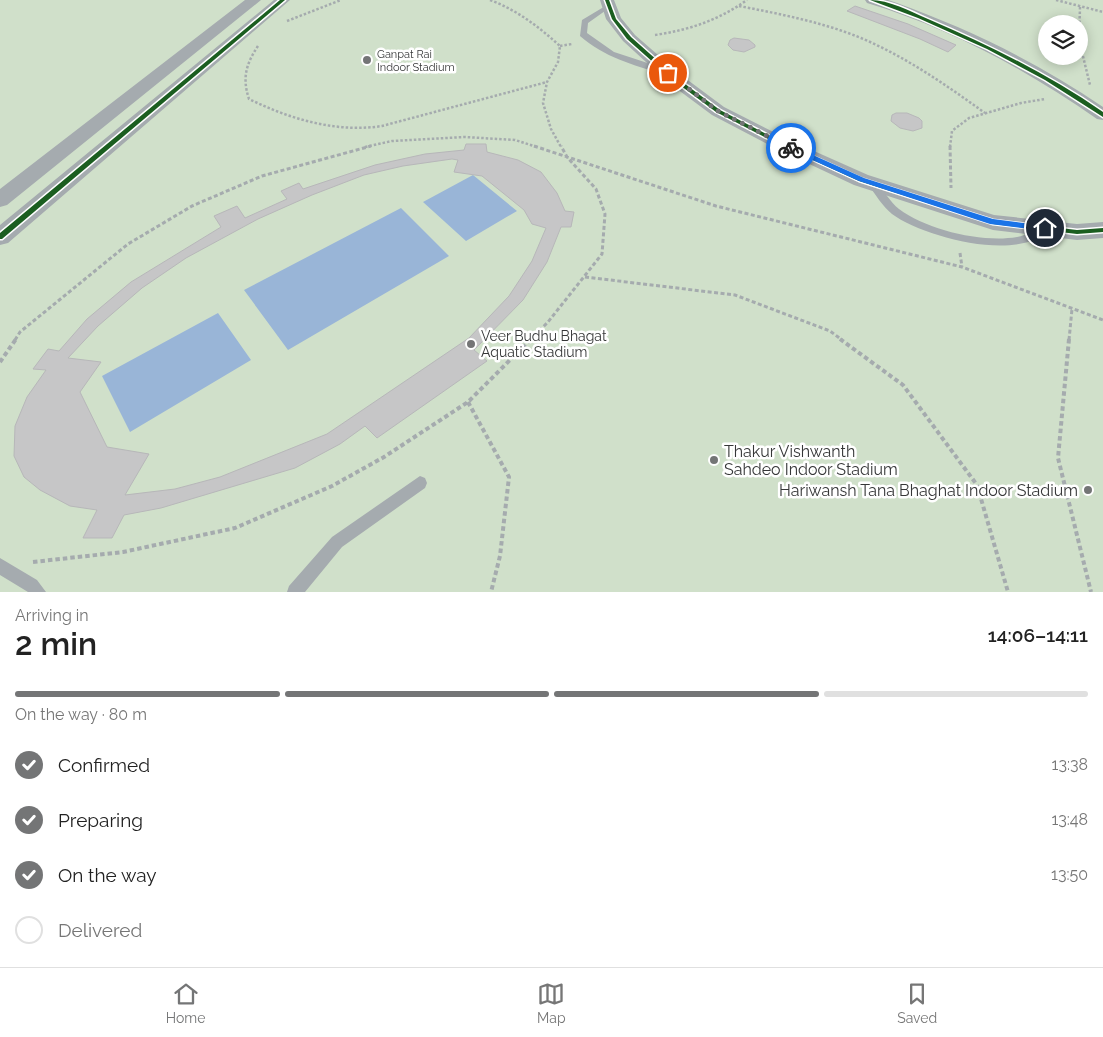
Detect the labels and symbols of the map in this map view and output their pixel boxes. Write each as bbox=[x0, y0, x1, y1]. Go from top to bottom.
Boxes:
place label: Ganpat Rai Indoor Stadium bbox=[377, 48, 455, 74]
pin bbox=[647, 52, 689, 94]
marker: Ganpat Rai Indoor Stadium bbox=[361, 54, 373, 66]
courier bbox=[766, 123, 816, 173]
pin bbox=[1024, 207, 1066, 249]
place label: Veer Budhu Bhagat Aquatic Stadium bbox=[481, 328, 607, 360]
marker: Veer Budhu Bhagat Aquatic Stadium bbox=[465, 338, 477, 350]
place label: Thakur Vishwanth Sahdeo Indoor Stadium bbox=[724, 442, 898, 479]
marker: Thakur Vishwanth Sahdeo Indoor Stadium bbox=[708, 454, 720, 466]
place label: Hariwansh Tana Bhaghat Indoor Stadium bbox=[779, 481, 1078, 500]
marker: Hariwansh Tana Bhaghat Indoor Stadium bbox=[1082, 484, 1094, 496]

